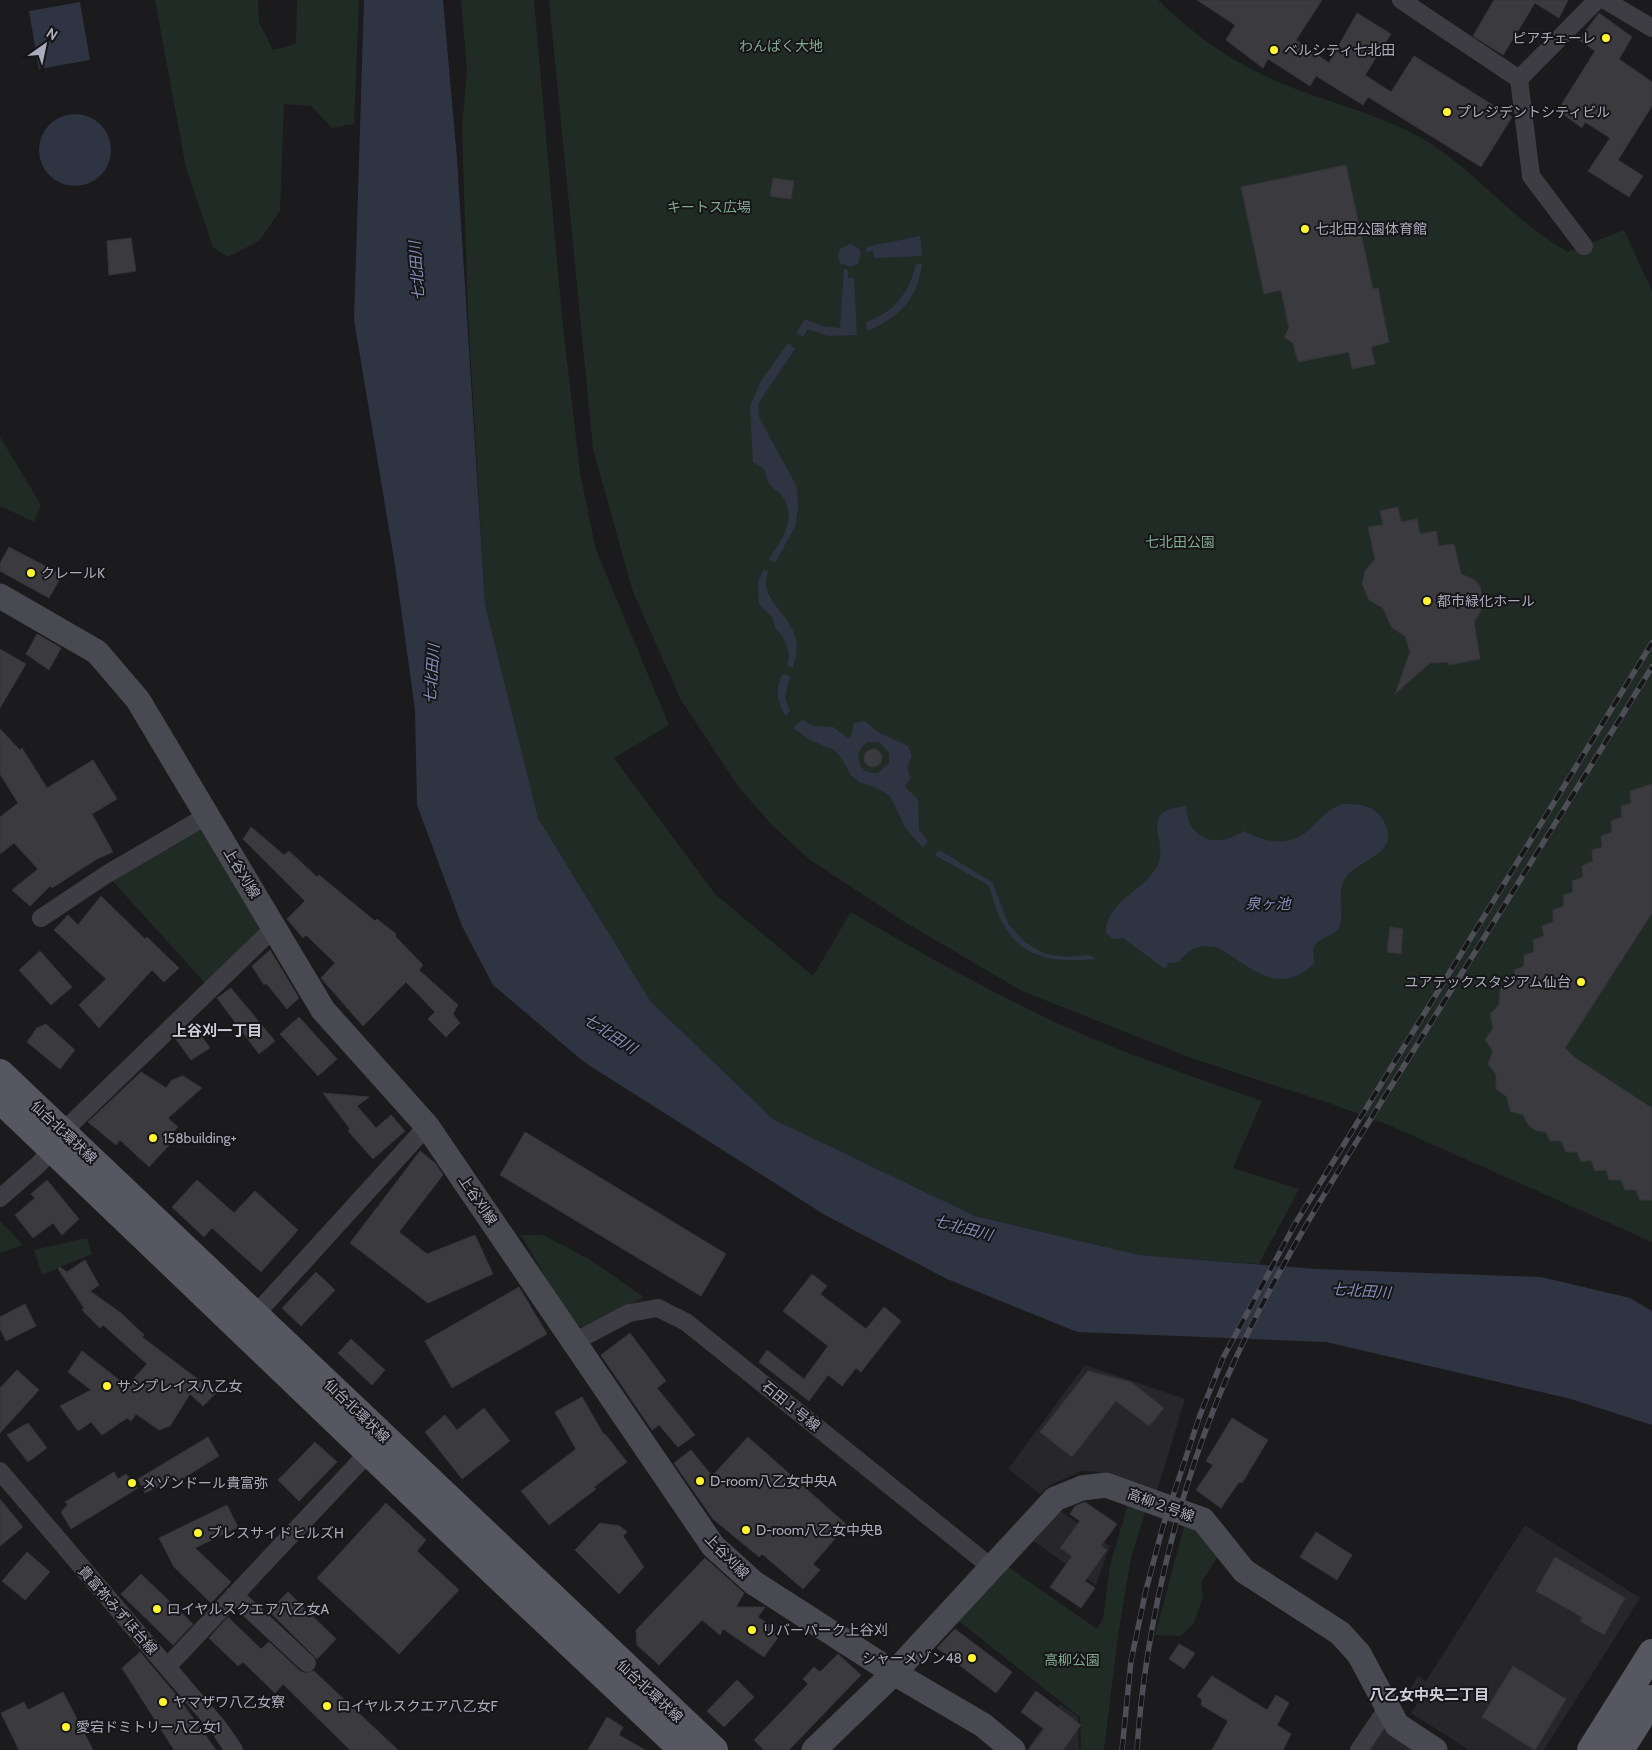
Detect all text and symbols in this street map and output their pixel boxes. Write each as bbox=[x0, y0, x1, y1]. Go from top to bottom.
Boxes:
north arrow bbox=[20, 20, 70, 70]
text: N bbox=[43, 24, 61, 44]
place label: ピアチェーレ bbox=[1512, 29, 1596, 47]
marker: ピアチェーレ bbox=[1600, 32, 1612, 44]
park label: わんぱく大地 bbox=[739, 37, 823, 55]
place label: ベルシティ七北田 bbox=[1284, 41, 1395, 59]
marker: ベルシティ七北田 bbox=[1268, 44, 1280, 56]
place label: プレジデントシティビル bbox=[1457, 103, 1610, 121]
marker: プレジデントシティビル bbox=[1441, 106, 1453, 118]
park label: キートス広場 bbox=[667, 198, 751, 216]
place label: 七北田公園体育館 bbox=[1315, 220, 1427, 238]
marker: 七北田公園体育館 bbox=[1299, 223, 1311, 235]
water label: 七北田川 bbox=[406, 238, 428, 302]
park label: 七北田公園 bbox=[1145, 533, 1215, 551]
place label: クレールK bbox=[41, 564, 105, 582]
marker: クレールK bbox=[25, 567, 37, 579]
place label: 都市緑化ホール bbox=[1437, 592, 1535, 610]
marker: 都市緑化ホール bbox=[1421, 595, 1433, 607]
water label: 七北田川 bbox=[421, 641, 443, 705]
street label: 上谷刈線 bbox=[220, 844, 264, 902]
water label: 泉ヶ池 bbox=[1245, 895, 1292, 913]
place label: ユアテックスタジアム仙台 bbox=[1404, 973, 1571, 991]
marker: ユアテックスタジアム仙台 bbox=[1575, 976, 1587, 988]
water label: 七北田川 bbox=[580, 1010, 642, 1059]
district label: 上谷刈一丁目 bbox=[172, 1022, 262, 1040]
street label: 仙台北環状線 bbox=[27, 1097, 101, 1167]
place label: 158building+ bbox=[163, 1129, 237, 1147]
marker: 158building+ bbox=[147, 1132, 159, 1144]
street label: 上谷刈線 bbox=[455, 1172, 501, 1228]
water label: 七北田川 bbox=[932, 1212, 996, 1245]
water label: 七北田川 bbox=[1330, 1280, 1394, 1302]
street label: 仙台北環状線 bbox=[321, 1375, 393, 1447]
place label: サンプレイス八乙女 bbox=[117, 1377, 242, 1395]
street label: 石田１号線 bbox=[758, 1377, 824, 1435]
marker: サンプレイス八乙女 bbox=[101, 1380, 113, 1392]
place label: D-room八乙女中央A bbox=[710, 1472, 837, 1490]
place label: メゾンドール貴富弥 bbox=[142, 1474, 268, 1492]
marker: D-room八乙女中央A bbox=[694, 1475, 706, 1487]
marker: メゾンドール貴富弥 bbox=[126, 1477, 138, 1489]
street label: 高柳２号線 bbox=[1125, 1485, 1197, 1525]
place label: D-room八乙女中央B bbox=[756, 1521, 882, 1539]
place label: ブレスサイドヒルズH bbox=[208, 1524, 344, 1542]
marker: D-room八乙女中央B bbox=[740, 1524, 752, 1536]
marker: ブレスサイドヒルズH bbox=[192, 1527, 204, 1539]
street label: 上谷刈線 bbox=[701, 1530, 753, 1582]
street label: 貴富祢みずほ台線 bbox=[74, 1562, 162, 1658]
place label: ロイヤルスクエア八乙女A bbox=[167, 1600, 330, 1618]
marker: ロイヤルスクエア八乙女A bbox=[151, 1603, 163, 1615]
place label: リバーパーク上谷刈 bbox=[762, 1621, 888, 1639]
marker: リバーパーク上谷刈 bbox=[746, 1624, 758, 1636]
place label: シャーメゾン48 bbox=[862, 1649, 962, 1667]
park label: 高柳公園 bbox=[1044, 1651, 1100, 1669]
marker: シャーメゾン48 bbox=[966, 1652, 978, 1664]
street label: 仙台北環状線 bbox=[613, 1656, 687, 1726]
district label: 八乙女中央二丁目 bbox=[1369, 1686, 1489, 1704]
place label: ヤマザワ八乙女寮 bbox=[173, 1693, 285, 1711]
marker: ヤマザワ八乙女寮 bbox=[157, 1696, 169, 1708]
place label: ロイヤルスクエア八乙女F bbox=[337, 1697, 499, 1715]
marker: ロイヤルスクエア八乙女F bbox=[321, 1700, 333, 1712]
place label: 愛宕ドミトリー八乙女1 bbox=[76, 1718, 221, 1736]
marker: 愛宕ドミトリー八乙女1 bbox=[60, 1721, 72, 1733]

